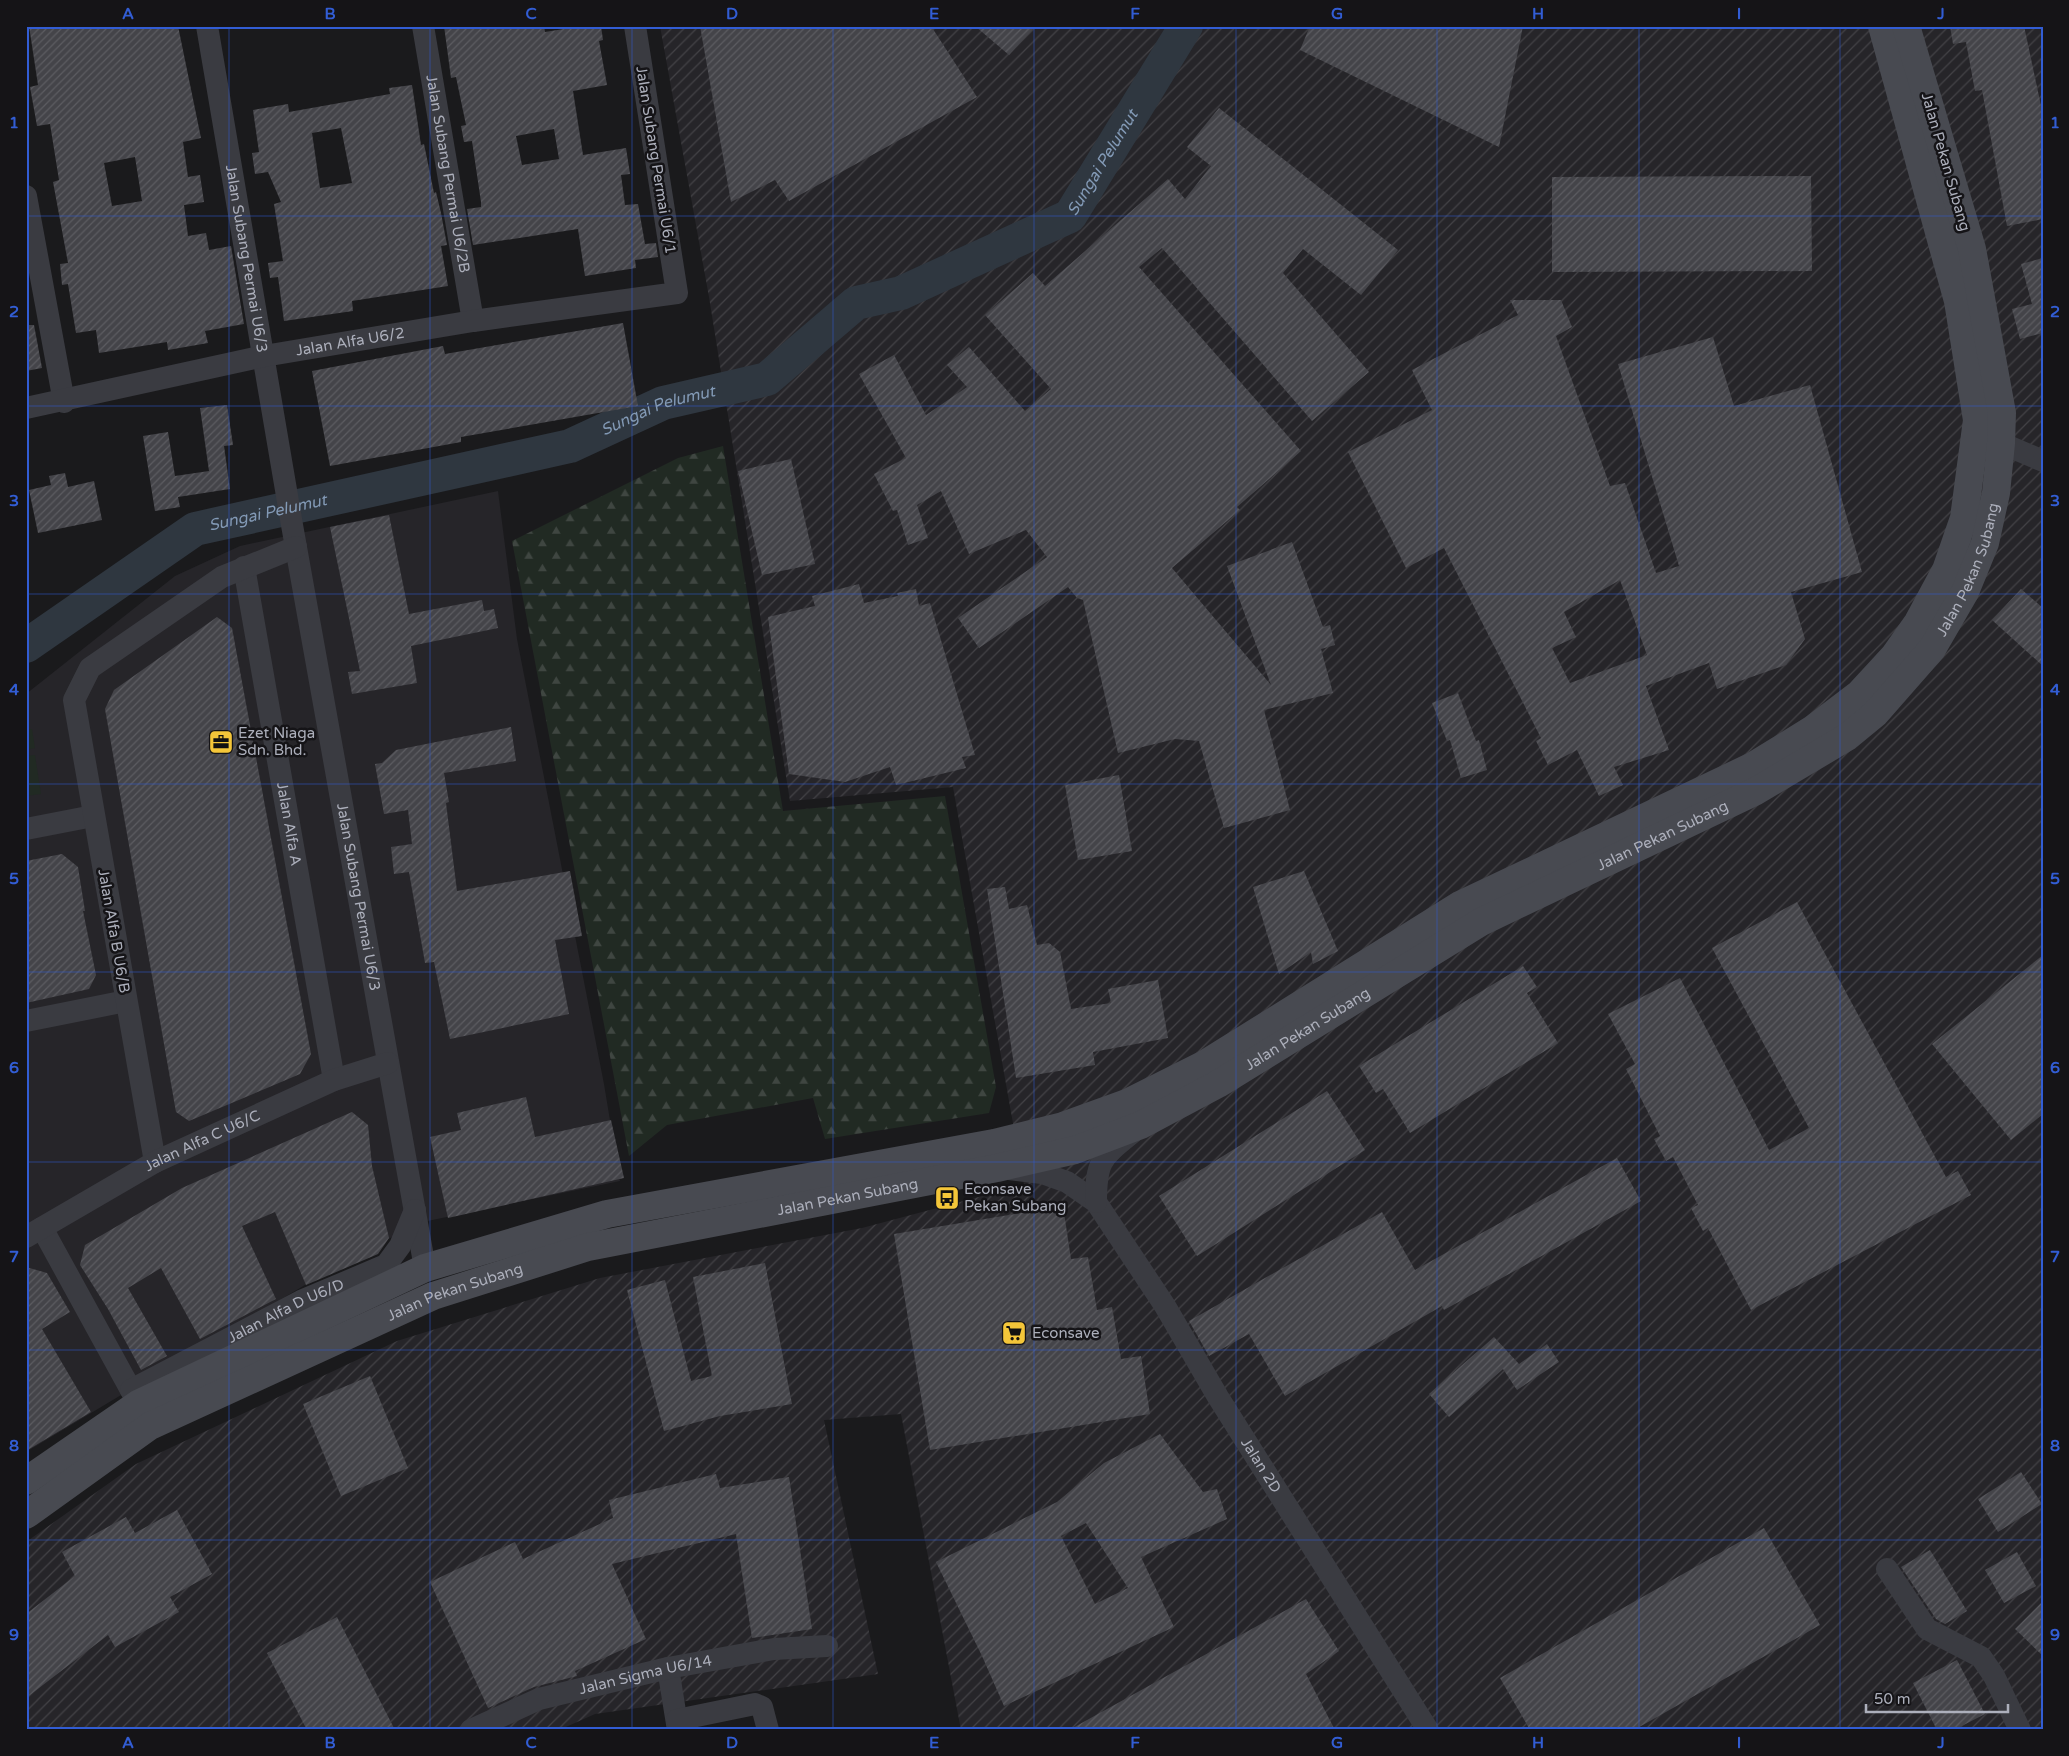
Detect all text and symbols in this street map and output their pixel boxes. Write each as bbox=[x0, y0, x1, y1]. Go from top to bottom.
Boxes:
text: A bbox=[122, 4, 134, 24]
text: B bbox=[324, 4, 336, 24]
text: C bbox=[525, 4, 537, 24]
text: D bbox=[726, 4, 738, 24]
text: E bbox=[929, 4, 939, 24]
text: F bbox=[1130, 4, 1140, 24]
text: G bbox=[1331, 4, 1343, 24]
text: H bbox=[1532, 4, 1544, 24]
text: I bbox=[1737, 4, 1741, 24]
text: J bbox=[1936, 4, 1945, 24]
street label: Jalan Subang Permai U6/1 bbox=[632, 65, 680, 255]
street label: Jalan Subang Permai U6/2B bbox=[422, 73, 474, 274]
street label: Jalan Pekan Subang bbox=[1918, 91, 1974, 233]
water label: Sungai Pelumut bbox=[1063, 105, 1143, 219]
text: 1 bbox=[9, 113, 19, 133]
text: 1 bbox=[2050, 113, 2060, 133]
street label: Jalan Subang Permai U6/3 bbox=[222, 163, 271, 354]
text: 2 bbox=[9, 302, 19, 322]
text: 2 bbox=[2050, 302, 2060, 322]
street label: Jalan Alfa U6/2 bbox=[294, 324, 406, 360]
water label: Sungai Pelumut bbox=[598, 381, 719, 440]
water label: Sungai Pelumut bbox=[207, 490, 330, 536]
text: 3 bbox=[9, 491, 19, 511]
text: 3 bbox=[2050, 491, 2060, 511]
street label: Jalan Pekan Subang bbox=[1932, 501, 2003, 639]
text: 4 bbox=[9, 680, 19, 700]
text: 4 bbox=[2050, 680, 2060, 700]
place label: Ezet Niaga Sdn. Bhd. bbox=[238, 724, 315, 759]
office icon: Ezet Niaga Sdn. Bhd. bbox=[208, 729, 234, 755]
street label: Jalan Alfa A bbox=[273, 781, 305, 867]
street label: Jalan Pekan Subang bbox=[1594, 797, 1731, 874]
street label: Jalan Subang Permai U6/3 bbox=[333, 802, 384, 992]
street label: Jalan Alfa B U6/B bbox=[94, 868, 134, 994]
text: 5 bbox=[9, 869, 19, 889]
text: 5 bbox=[2050, 869, 2060, 889]
street label: Jalan Pekan Subang bbox=[1242, 984, 1373, 1074]
text: 6 bbox=[9, 1058, 19, 1078]
text: 6 bbox=[2050, 1058, 2060, 1078]
street label: Jalan Alfa C U6/C bbox=[141, 1106, 263, 1175]
street label: Jalan Pekan Subang bbox=[776, 1174, 920, 1219]
place label: Econsave Pekan Subang bbox=[964, 1180, 1067, 1215]
bus stop icon: Econsave Pekan Subang bbox=[934, 1185, 960, 1211]
text: 7 bbox=[9, 1247, 19, 1267]
text: 7 bbox=[2050, 1247, 2060, 1267]
street label: Jalan Pekan Subang bbox=[384, 1259, 525, 1325]
street label: Jalan Alfa D U6/D bbox=[225, 1275, 347, 1347]
supermarket icon: Econsave bbox=[1001, 1320, 1027, 1346]
place label: Econsave bbox=[1032, 1324, 1099, 1342]
street label: Jalan 2D bbox=[1237, 1435, 1285, 1496]
text: 8 bbox=[9, 1436, 19, 1456]
text: 8 bbox=[2050, 1436, 2060, 1456]
text: 9 bbox=[9, 1625, 19, 1645]
text: 9 bbox=[2050, 1625, 2060, 1645]
street label: Jalan Sigma U6/14 bbox=[577, 1651, 713, 1698]
scale bar bbox=[1866, 1681, 2009, 1713]
text: 50 m bbox=[1874, 1690, 1911, 1708]
text: A bbox=[122, 1733, 134, 1753]
text: B bbox=[324, 1733, 336, 1753]
text: C bbox=[525, 1733, 537, 1753]
text: D bbox=[726, 1733, 738, 1753]
text: E bbox=[929, 1733, 939, 1753]
text: F bbox=[1130, 1733, 1140, 1753]
text: G bbox=[1331, 1733, 1343, 1753]
text: H bbox=[1532, 1733, 1544, 1753]
text: I bbox=[1737, 1733, 1741, 1753]
text: J bbox=[1936, 1733, 1945, 1753]

